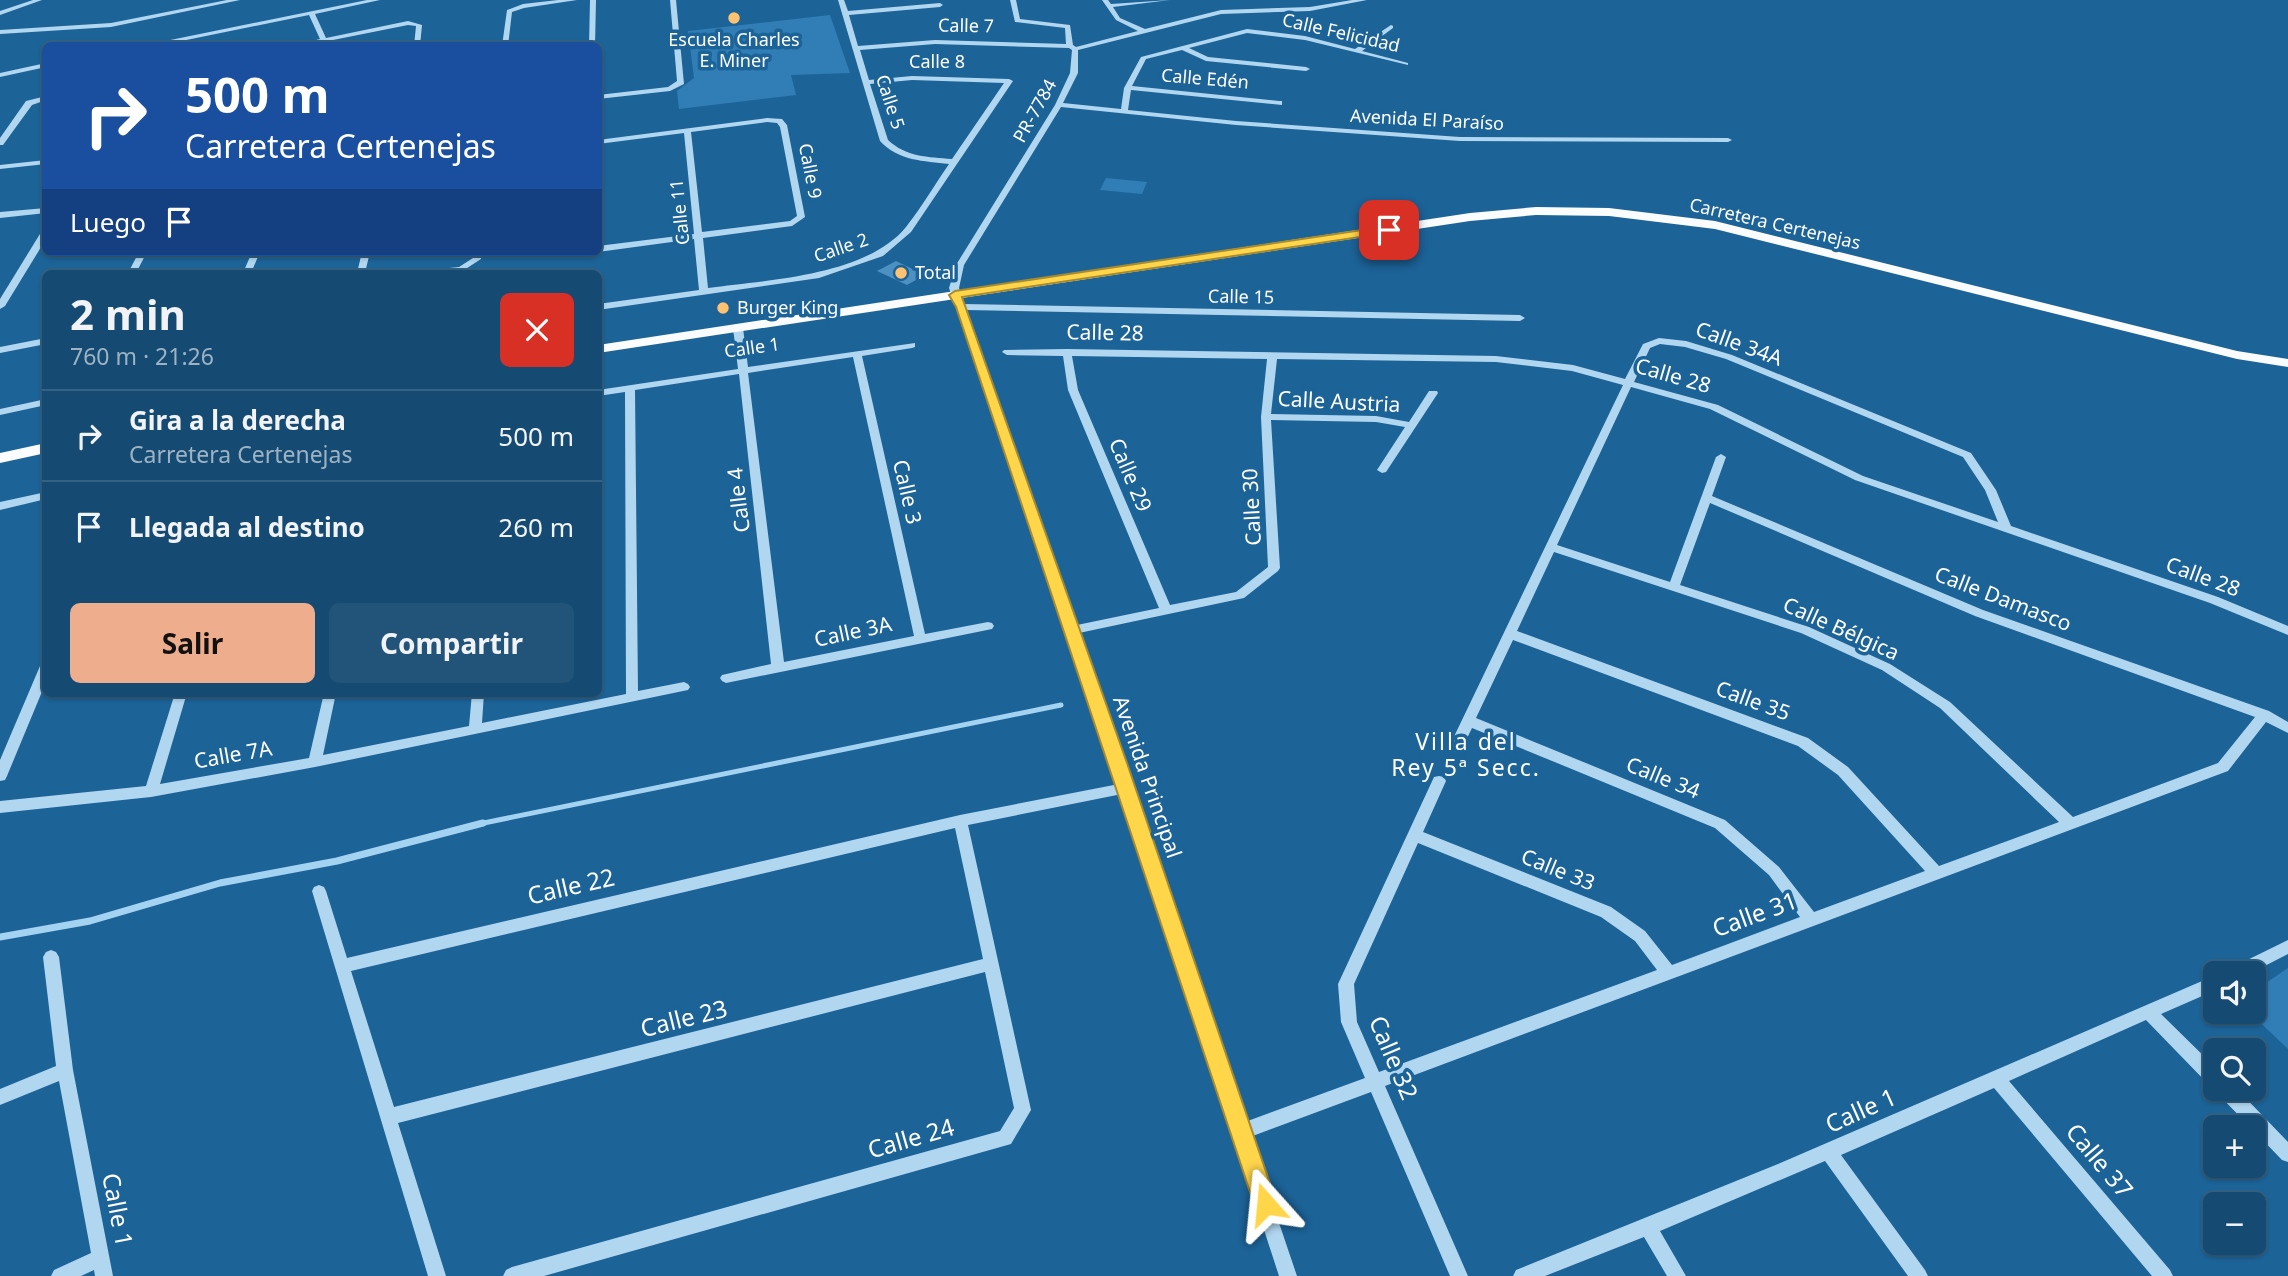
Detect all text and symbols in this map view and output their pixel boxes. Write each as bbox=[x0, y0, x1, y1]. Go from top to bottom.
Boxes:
street label: Calle Felicidad bbox=[1280, 7, 1402, 57]
marker: Escuela Charles E. Miner bbox=[726, 10, 742, 26]
street label: Calle 7 bbox=[938, 13, 994, 37]
place label: Escuela Charles E. Miner bbox=[668, 27, 800, 72]
street label: Calle 8 bbox=[909, 49, 965, 73]
text: 500 m bbox=[185, 61, 330, 127]
street label: Calle Edén bbox=[1160, 62, 1250, 94]
icon: right bbox=[70, 70, 161, 161]
street label: Calle 5 bbox=[871, 71, 911, 132]
street label: PR-7784 bbox=[1007, 74, 1061, 147]
street label: Avenida El Paraíso bbox=[1349, 103, 1505, 135]
text: Carretera Certenejas bbox=[185, 124, 496, 167]
street label: Calle 9 bbox=[794, 141, 828, 201]
street label: Calle 11 bbox=[664, 178, 694, 246]
street label: Carretera Certenejas bbox=[1687, 192, 1863, 254]
pin bbox=[1359, 200, 1419, 260]
icon: arrive bbox=[160, 203, 198, 241]
text: Luego bbox=[70, 204, 146, 240]
icon: arrive bbox=[1370, 211, 1408, 249]
street label: Calle 2 bbox=[810, 227, 871, 267]
place label: Total bbox=[915, 260, 956, 284]
marker: Total bbox=[893, 265, 909, 281]
street label: Calle 15 bbox=[1208, 283, 1274, 309]
text: 2 min bbox=[70, 285, 186, 342]
button: close bbox=[500, 293, 574, 367]
place label: Burger King bbox=[737, 295, 838, 319]
marker: Burger King bbox=[715, 300, 731, 316]
street label: Calle 34A bbox=[1692, 314, 1787, 372]
street label: Calle 28 bbox=[1066, 317, 1144, 347]
street label: Calle 1 bbox=[723, 331, 781, 363]
text: 760 m · 21:26 bbox=[70, 340, 214, 372]
street label: Calle 28 bbox=[1632, 351, 1714, 399]
street label: Calle Austria bbox=[1277, 384, 1401, 418]
text: Gira a la derecha bbox=[129, 402, 346, 438]
icon: right bbox=[70, 417, 108, 455]
text: 500 m bbox=[498, 418, 574, 454]
street label: Calle 29 bbox=[1103, 434, 1159, 516]
text: Carretera Certenejas bbox=[129, 438, 352, 470]
street label: Calle 3 bbox=[887, 457, 929, 527]
street label: Calle 4 bbox=[720, 466, 756, 534]
street label: Calle 30 bbox=[1235, 468, 1267, 546]
icon: arrive bbox=[70, 508, 108, 546]
text: Llegada al destino bbox=[129, 509, 365, 545]
text: 260 m bbox=[498, 509, 574, 545]
street label: Calle 28 bbox=[2162, 550, 2244, 602]
street label: Calle Damasco bbox=[1931, 559, 2076, 637]
street label: Calle Bélgica bbox=[1779, 590, 1904, 666]
button: Salir bbox=[70, 603, 315, 683]
button: Compartir bbox=[329, 603, 574, 683]
street label: Calle 3A bbox=[811, 609, 895, 653]
street label: Calle 35 bbox=[1712, 674, 1794, 726]
street label: Avenida Principal bbox=[1107, 692, 1189, 862]
district label: Villa del Rey 5ª Secc. bbox=[1391, 725, 1541, 783]
street label: Calle 7A bbox=[192, 733, 275, 775]
street label: Calle 34 bbox=[1622, 750, 1704, 805]
street label: Calle 33 bbox=[1517, 842, 1599, 897]
street label: Calle 22 bbox=[524, 860, 617, 912]
street label: Calle 31 bbox=[1707, 883, 1802, 944]
map controls bbox=[2203, 961, 2266, 1255]
button: sound bbox=[2203, 961, 2266, 1024]
street label: Calle 23 bbox=[637, 991, 730, 1044]
street label: Calle 32 bbox=[1362, 1010, 1427, 1104]
button: search bbox=[2203, 1038, 2266, 1101]
street label: Calle 1 bbox=[1820, 1079, 1901, 1140]
street label: Calle 24 bbox=[864, 1109, 958, 1166]
button: + bbox=[2203, 1115, 2266, 1178]
street label: Calle 37 bbox=[2059, 1116, 2141, 1204]
position arrow bbox=[1229, 1167, 1303, 1241]
street label: Calle 1 bbox=[95, 1170, 142, 1249]
button: − bbox=[2203, 1192, 2266, 1255]

